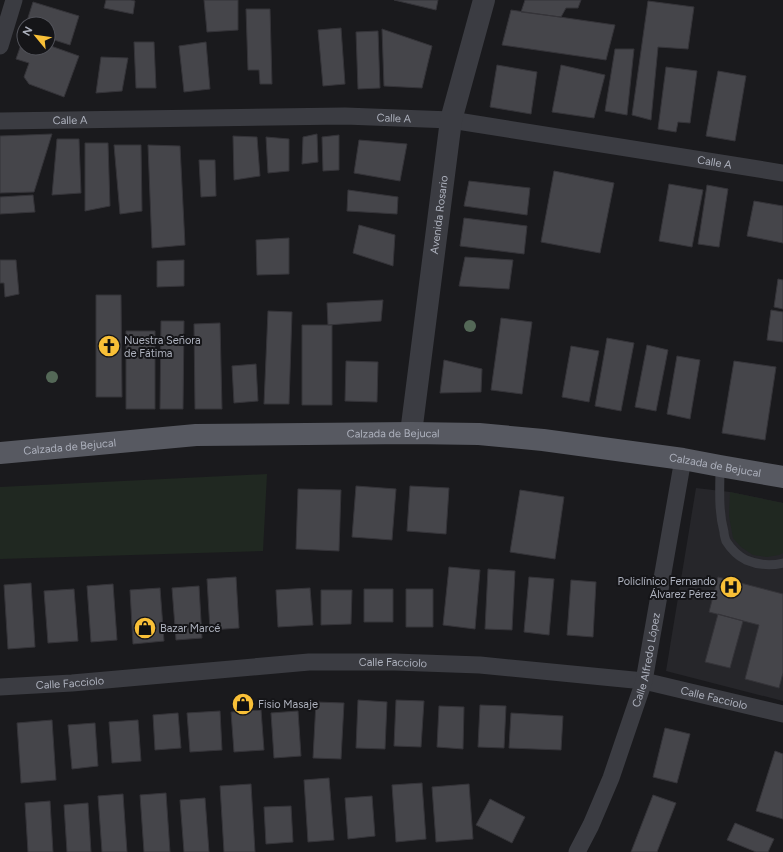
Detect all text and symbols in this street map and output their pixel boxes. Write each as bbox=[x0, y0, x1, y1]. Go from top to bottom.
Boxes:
north arrow bbox=[16, 16, 56, 56]
text: N bbox=[20, 25, 35, 38]
street label: Calle A bbox=[376, 111, 412, 126]
street label: Calle A bbox=[53, 114, 88, 127]
street label: Calle A bbox=[696, 153, 733, 172]
street label: Avenida Rosario bbox=[428, 175, 451, 255]
church icon: Nuestra Señora de Fátima bbox=[96, 333, 122, 359]
place label: Nuestra Señora de Fátima bbox=[124, 334, 201, 360]
street label: Calzada de Bejucal bbox=[347, 427, 440, 441]
street label: Calzada de Bejucal bbox=[23, 436, 117, 458]
street label: Calzada de Bejucal bbox=[668, 451, 762, 480]
hospital icon: Policlínico Fernando Álvarez Pérez bbox=[718, 574, 744, 600]
place label: Policlínico Fernando Álvarez Pérez bbox=[617, 575, 716, 601]
street label: Calle Alfredo López bbox=[630, 612, 663, 709]
shop icon: Bazar Marcé bbox=[132, 615, 158, 641]
place label: Bazar Marcé bbox=[160, 622, 220, 635]
street label: Calle Facciolo bbox=[359, 656, 427, 670]
street label: Calle Facciolo bbox=[35, 674, 105, 692]
street label: Calle Facciolo bbox=[679, 684, 749, 712]
shop icon: Fisio Masaje bbox=[230, 691, 256, 717]
place label: Fisio Masaje bbox=[258, 698, 318, 711]

